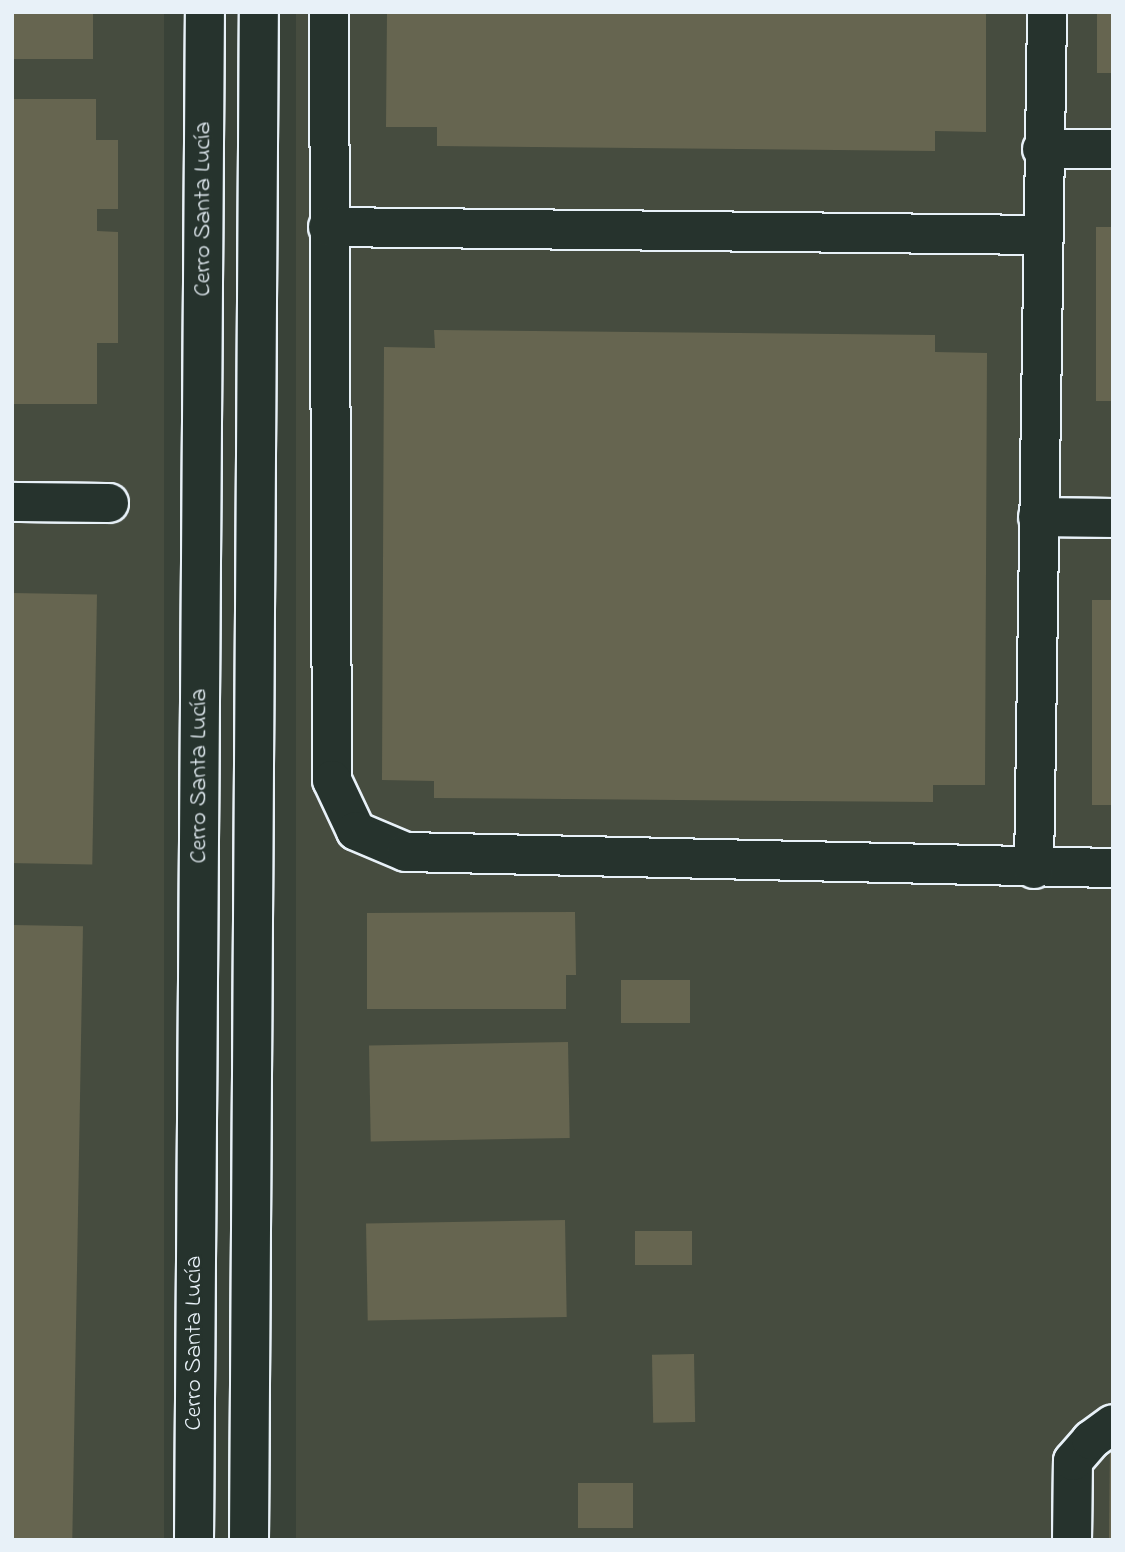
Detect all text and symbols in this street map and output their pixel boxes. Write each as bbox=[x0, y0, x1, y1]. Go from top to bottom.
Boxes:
street label: Cerro Santa Lucía bbox=[190, 122, 218, 296]
street label: Cerro Santa Lucía bbox=[186, 689, 214, 863]
street label: Cerro Santa Lucía bbox=[181, 1256, 209, 1430]

